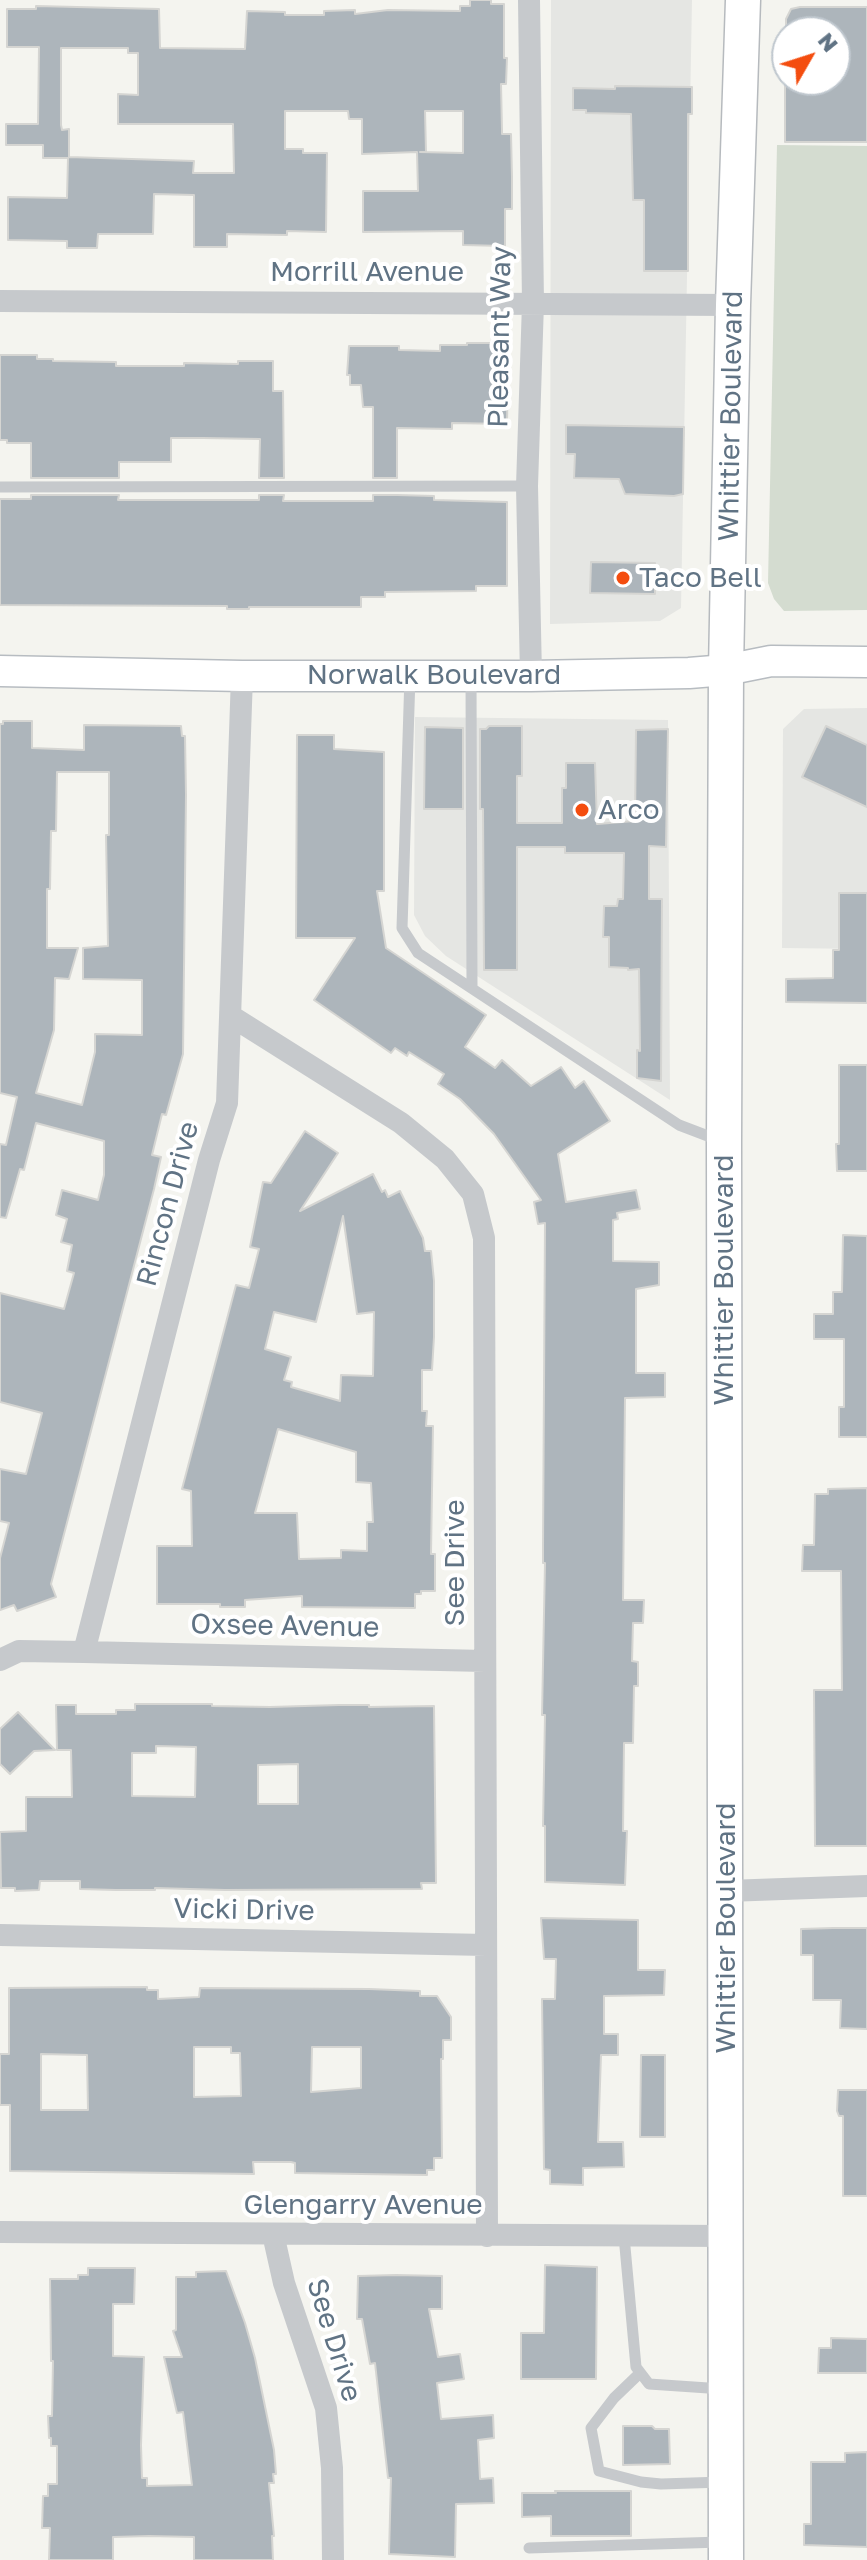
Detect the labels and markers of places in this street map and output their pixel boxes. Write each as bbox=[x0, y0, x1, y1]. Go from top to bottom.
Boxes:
place label: Taco Bell bbox=[639, 561, 762, 595]
marker: Taco Bell bbox=[614, 569, 632, 587]
place label: Arco bbox=[598, 793, 659, 827]
marker: Arco bbox=[573, 801, 591, 819]

